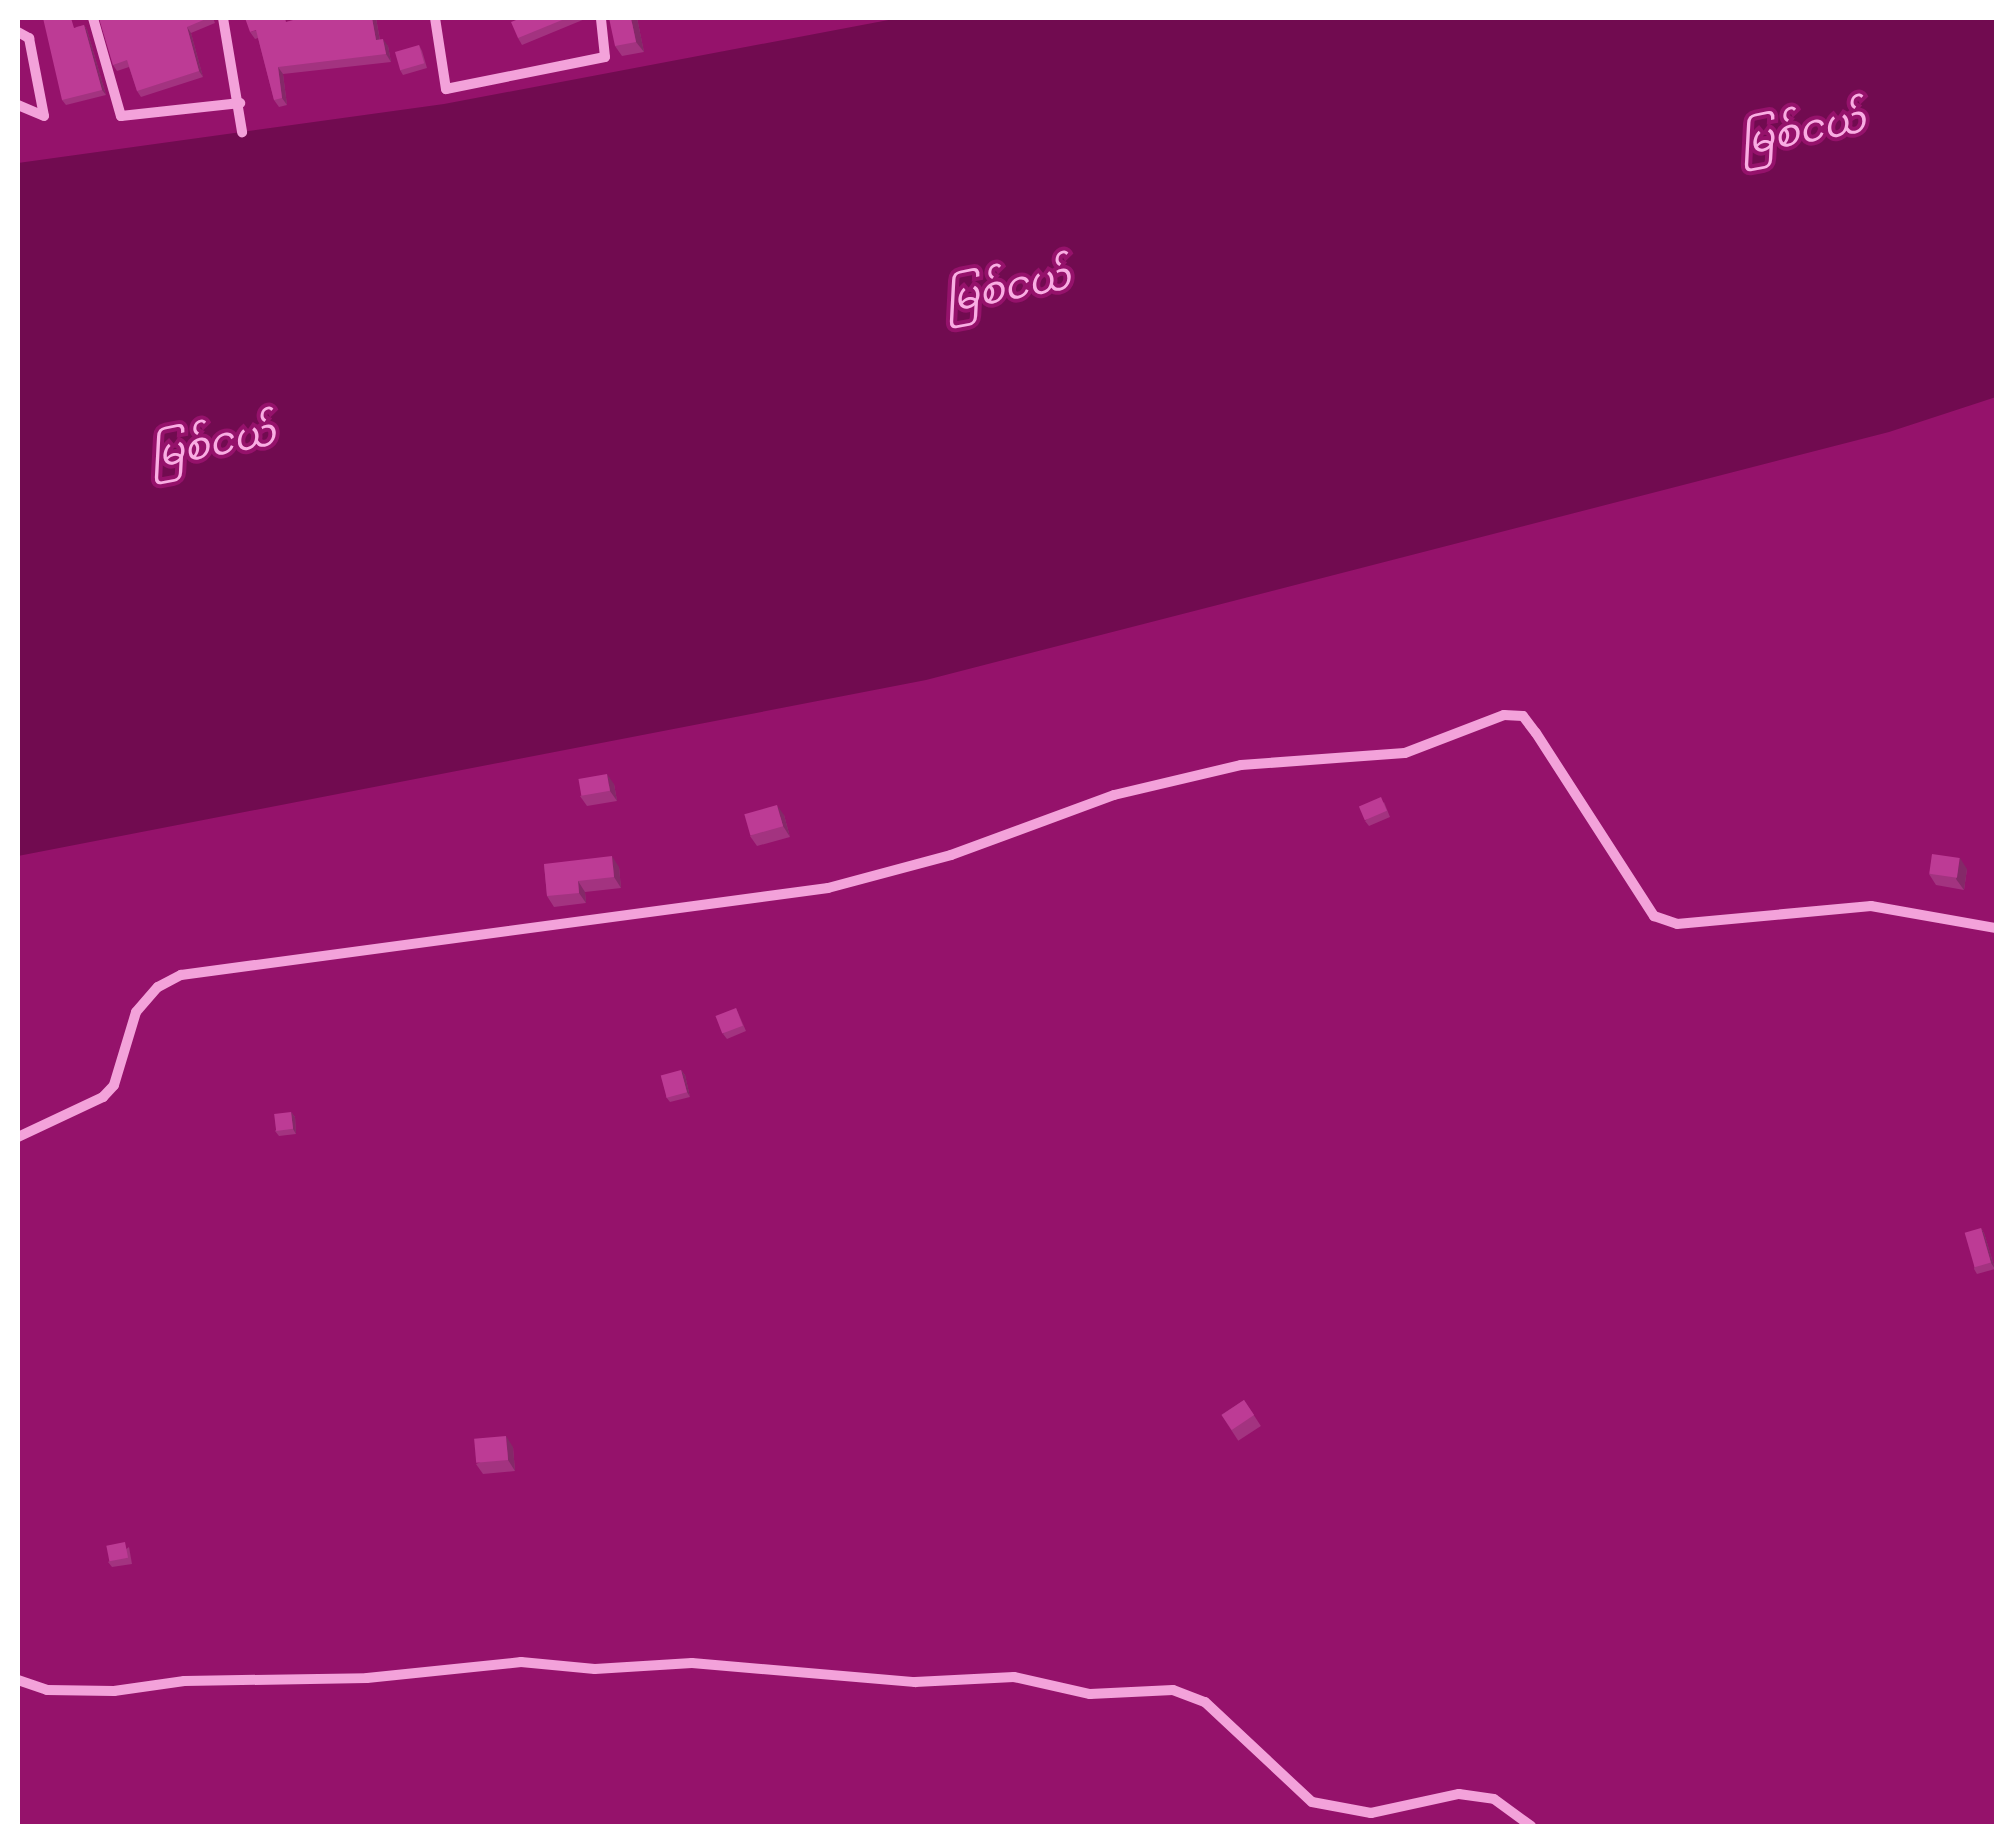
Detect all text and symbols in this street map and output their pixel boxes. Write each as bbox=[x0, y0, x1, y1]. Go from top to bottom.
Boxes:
water label: မြစ်ငယ် bbox=[1735, 94, 1869, 164]
water label: မြစ်ငယ် bbox=[940, 251, 1074, 321]
water label: မြစ်ငယ် bbox=[145, 407, 279, 477]

